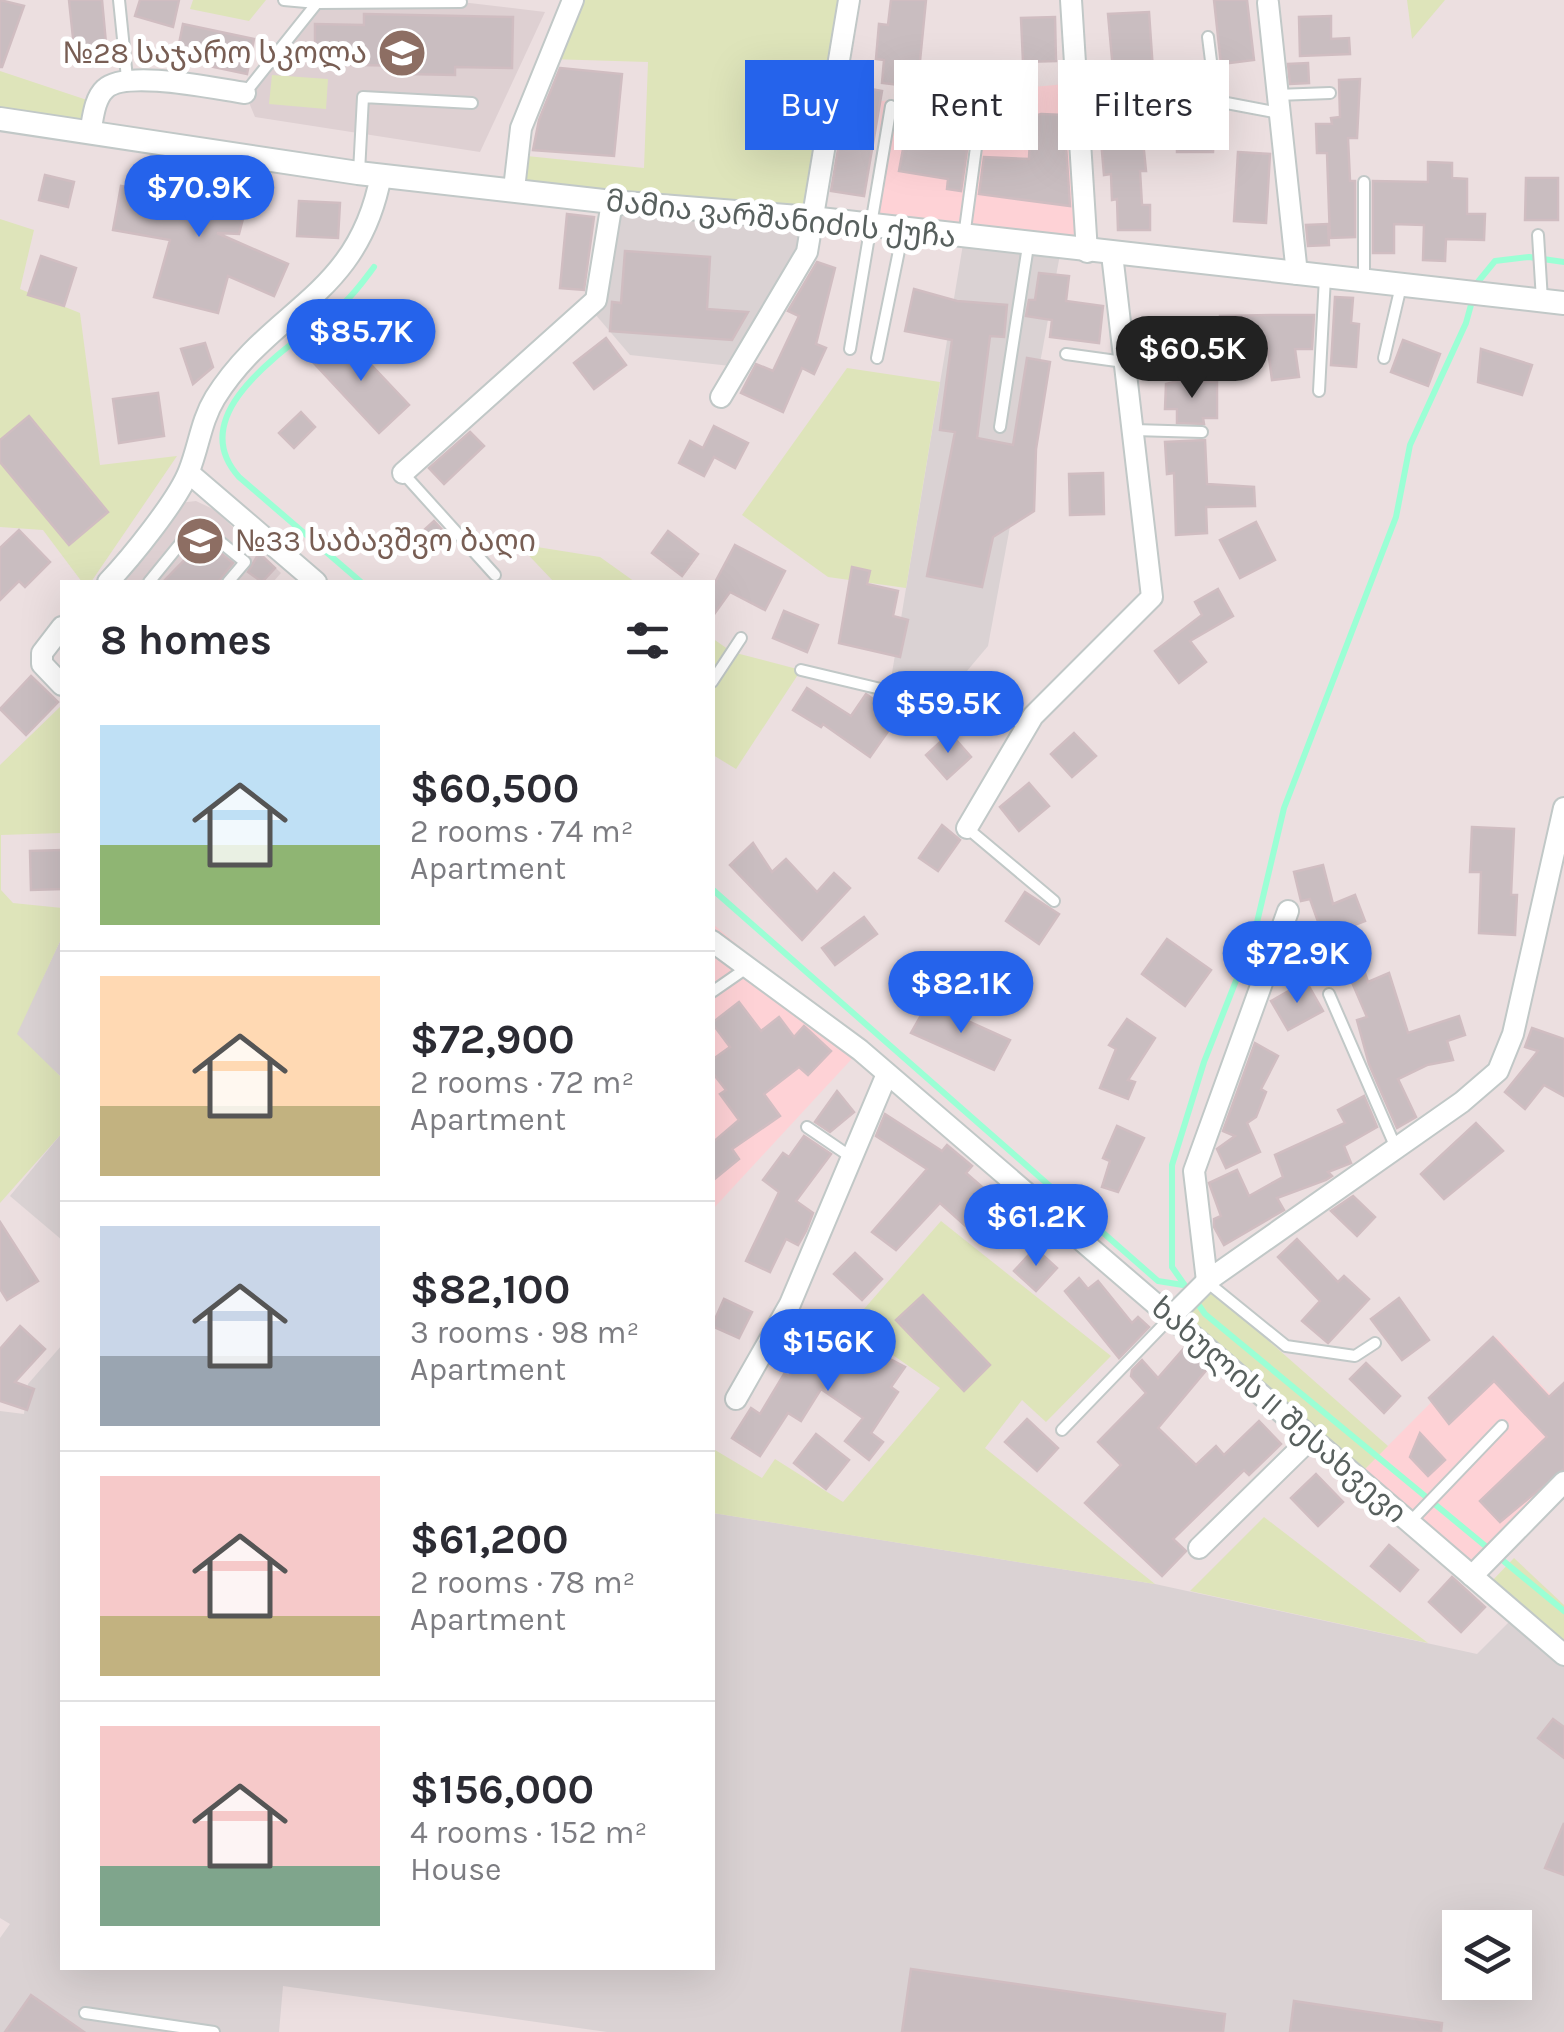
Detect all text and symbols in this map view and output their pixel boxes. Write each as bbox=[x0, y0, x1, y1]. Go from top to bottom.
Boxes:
school or university icon: №28 საჯარო სკოლა bbox=[376, 27, 428, 79]
place label: №28 საჯარო სკოლა bbox=[63, 35, 367, 71]
chip: Buy bbox=[745, 60, 874, 150]
chip: Rent bbox=[894, 60, 1038, 150]
chip: Filters bbox=[1058, 60, 1229, 150]
pin: $70.9K bbox=[118, 155, 280, 240]
text: $70.9K bbox=[146, 169, 252, 206]
street label: მამია ვარშანიძის ქუჩა bbox=[604, 183, 958, 255]
pin: $85.7K bbox=[280, 299, 442, 384]
text: $85.7K bbox=[308, 313, 414, 350]
pin: $60.5K bbox=[1111, 316, 1273, 401]
text: $60.5K bbox=[1138, 330, 1246, 367]
school or university icon: №33 საბავშვო ბაღი bbox=[174, 515, 226, 567]
place label: №33 საბავშვო ბაღი bbox=[235, 523, 536, 559]
icon: filters bbox=[620, 613, 675, 668]
text: 8 homes bbox=[100, 615, 272, 665]
pin: $59.5K bbox=[867, 671, 1029, 756]
text: $59.5K bbox=[895, 685, 1001, 722]
text: $60,500 bbox=[410, 763, 579, 813]
icon: home bbox=[180, 765, 300, 885]
text: 2 rooms · 74 m² bbox=[410, 813, 634, 850]
text: Apartment bbox=[410, 850, 566, 887]
pin: $72.9K bbox=[1216, 921, 1378, 1006]
text: $72.9K bbox=[1245, 935, 1349, 972]
pin: $82.1K bbox=[880, 951, 1042, 1036]
text: $82.1K bbox=[910, 965, 1012, 1002]
text: $72,900 bbox=[410, 1014, 575, 1064]
icon: home bbox=[180, 1016, 300, 1136]
text: 2 rooms · 72 m² bbox=[410, 1064, 634, 1101]
text: Apartment bbox=[410, 1101, 566, 1138]
pin: $61.2K bbox=[955, 1184, 1117, 1269]
text: $61.2K bbox=[986, 1198, 1086, 1235]
text: $82,100 bbox=[410, 1264, 570, 1314]
icon: home bbox=[180, 1266, 300, 1386]
street label: ხახულის II შესახვევი bbox=[1144, 1289, 1414, 1531]
pin: $156K bbox=[758, 1309, 898, 1394]
text: 3 rooms · 98 m² bbox=[410, 1314, 639, 1351]
text: $156K bbox=[782, 1323, 874, 1360]
text: Apartment bbox=[410, 1351, 566, 1388]
text: $61,200 bbox=[410, 1514, 569, 1564]
icon: home bbox=[180, 1516, 300, 1636]
text: 2 rooms · 78 m² bbox=[410, 1564, 635, 1601]
text: Apartment bbox=[410, 1601, 566, 1638]
text: $156,000 bbox=[410, 1764, 594, 1814]
icon: home bbox=[180, 1766, 300, 1886]
text: 4 rooms · 152 m² bbox=[410, 1814, 647, 1851]
text: House bbox=[410, 1851, 502, 1888]
map controls bbox=[1442, 1910, 1532, 2000]
button: layers bbox=[1442, 1910, 1532, 2000]

